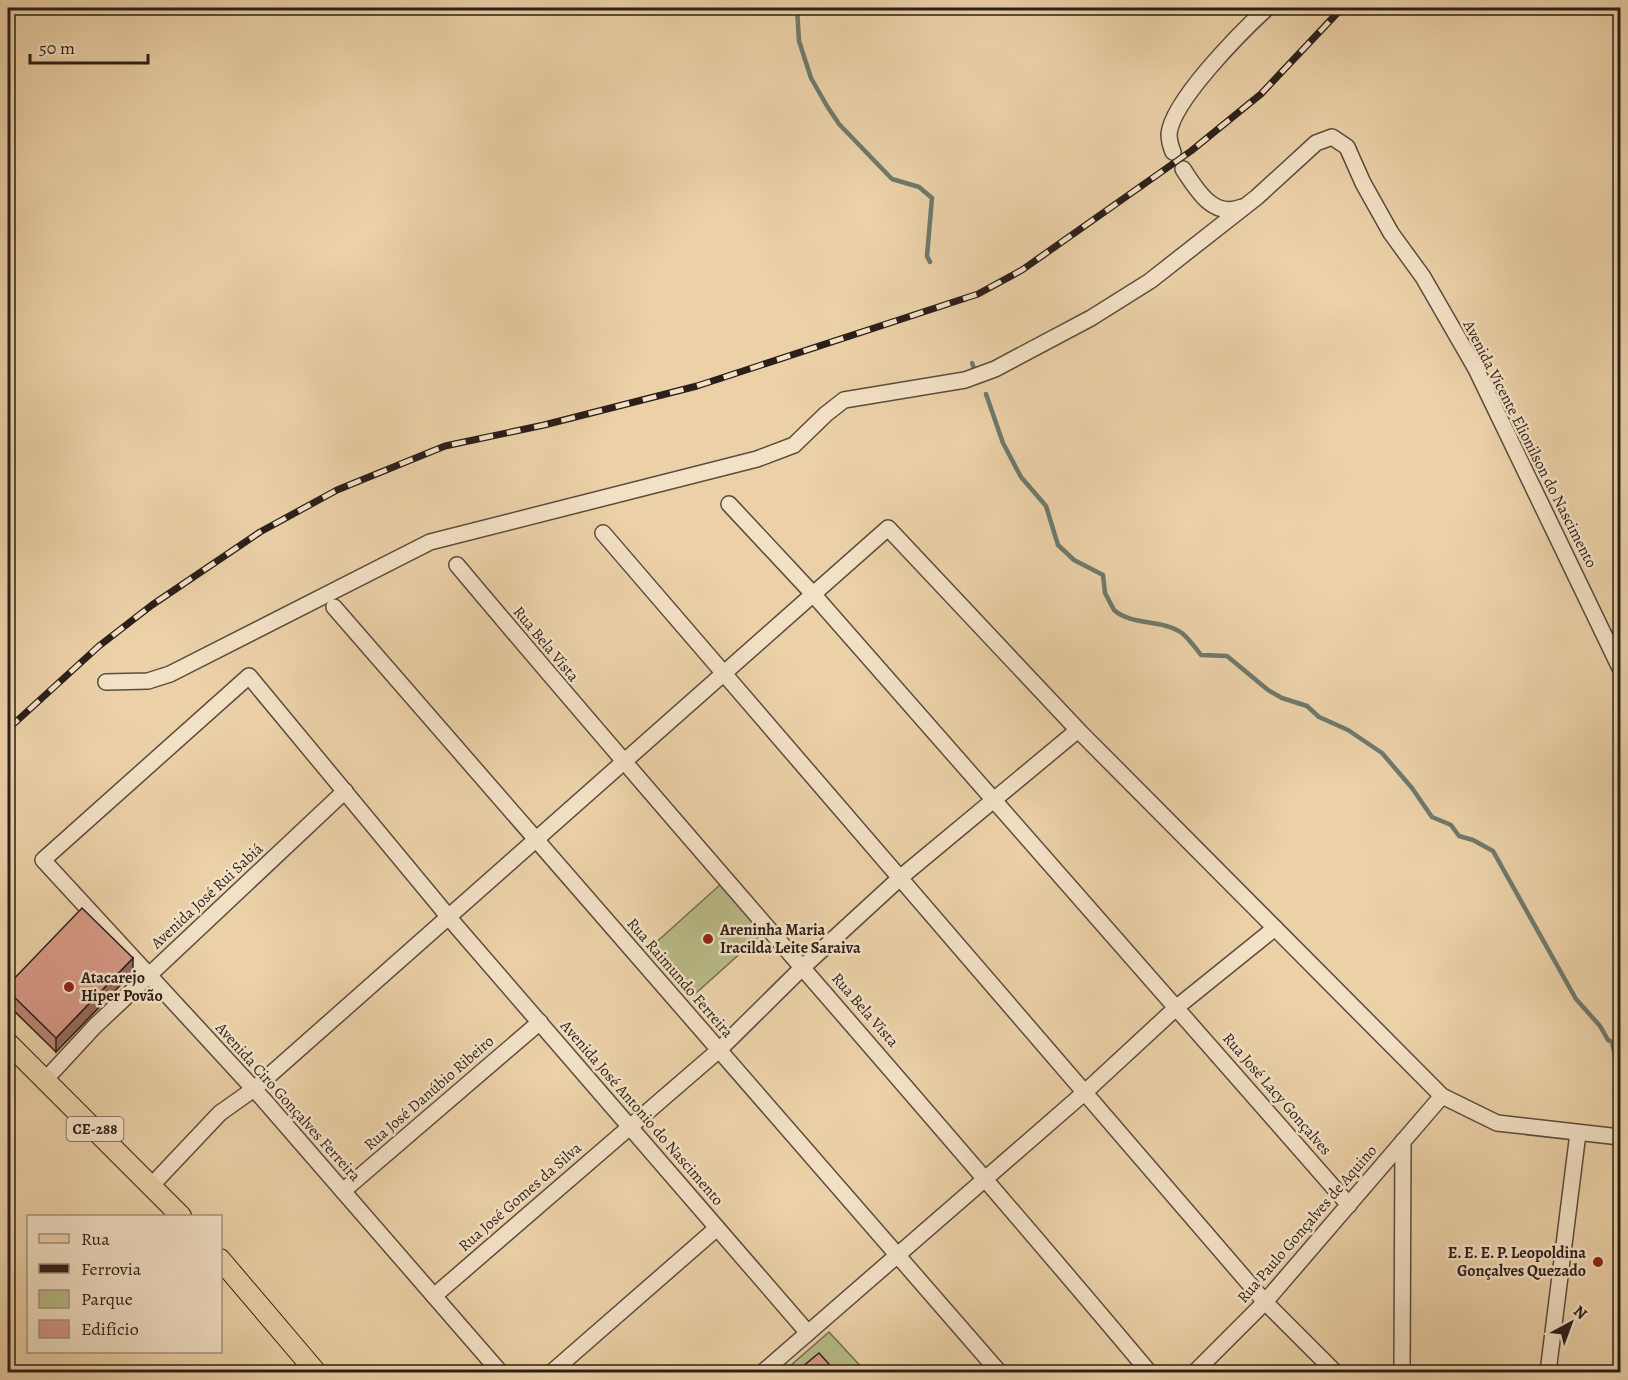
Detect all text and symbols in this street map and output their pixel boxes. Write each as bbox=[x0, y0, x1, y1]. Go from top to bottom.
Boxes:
scale bar bbox=[30, 27, 148, 65]
text: 50 m bbox=[39, 36, 75, 60]
street label: Avenida Vicente Elionilson do Nascimento bbox=[1457, 315, 1602, 572]
street label: Rua Bela Vista bbox=[508, 602, 584, 687]
street label: Avenida José Rui Sabiá bbox=[145, 838, 268, 955]
street label: Rua Raimundo Ferreira bbox=[622, 913, 739, 1043]
place label: Areninha Maria Iracilda Leite Saraiva bbox=[719, 919, 861, 959]
marker: Areninha Maria Iracilda Leite Saraiva bbox=[701, 932, 715, 946]
place label: Atacarejo Hiper Povão bbox=[80, 967, 163, 1007]
street label: Rua Bela Vista bbox=[826, 968, 904, 1053]
marker: Atacarejo Hiper Povão bbox=[62, 980, 76, 994]
street label: Avenida José Antonio do Nascimento bbox=[555, 1015, 729, 1210]
street label: Avenida Ciro Gonçalves Ferreira bbox=[210, 1017, 366, 1187]
street label: Rua José Lacy Gonçalves bbox=[1217, 1028, 1337, 1160]
street label: Rua José Danúbio Ribeiro bbox=[359, 1030, 499, 1156]
road number: CE-288 bbox=[66, 1117, 124, 1141]
street label: Rua José Gomes da Silva bbox=[454, 1137, 587, 1257]
street label: Rua Paulo Gonçalves de Aquino bbox=[1232, 1140, 1382, 1308]
legend bbox=[27, 1215, 222, 1353]
text: Rua bbox=[81, 1227, 110, 1251]
place label: E. E. E. P. Leopoldina Gonçalves Quezado bbox=[1448, 1242, 1586, 1282]
marker: E. E. E. P. Leopoldina Gonçalves Quezado bbox=[1591, 1255, 1605, 1269]
text: Ferrovia bbox=[81, 1257, 142, 1281]
text: Parque bbox=[81, 1287, 133, 1311]
north arrow bbox=[1541, 1293, 1601, 1353]
text: N bbox=[1569, 1300, 1592, 1325]
text: Edifício bbox=[81, 1317, 139, 1341]

